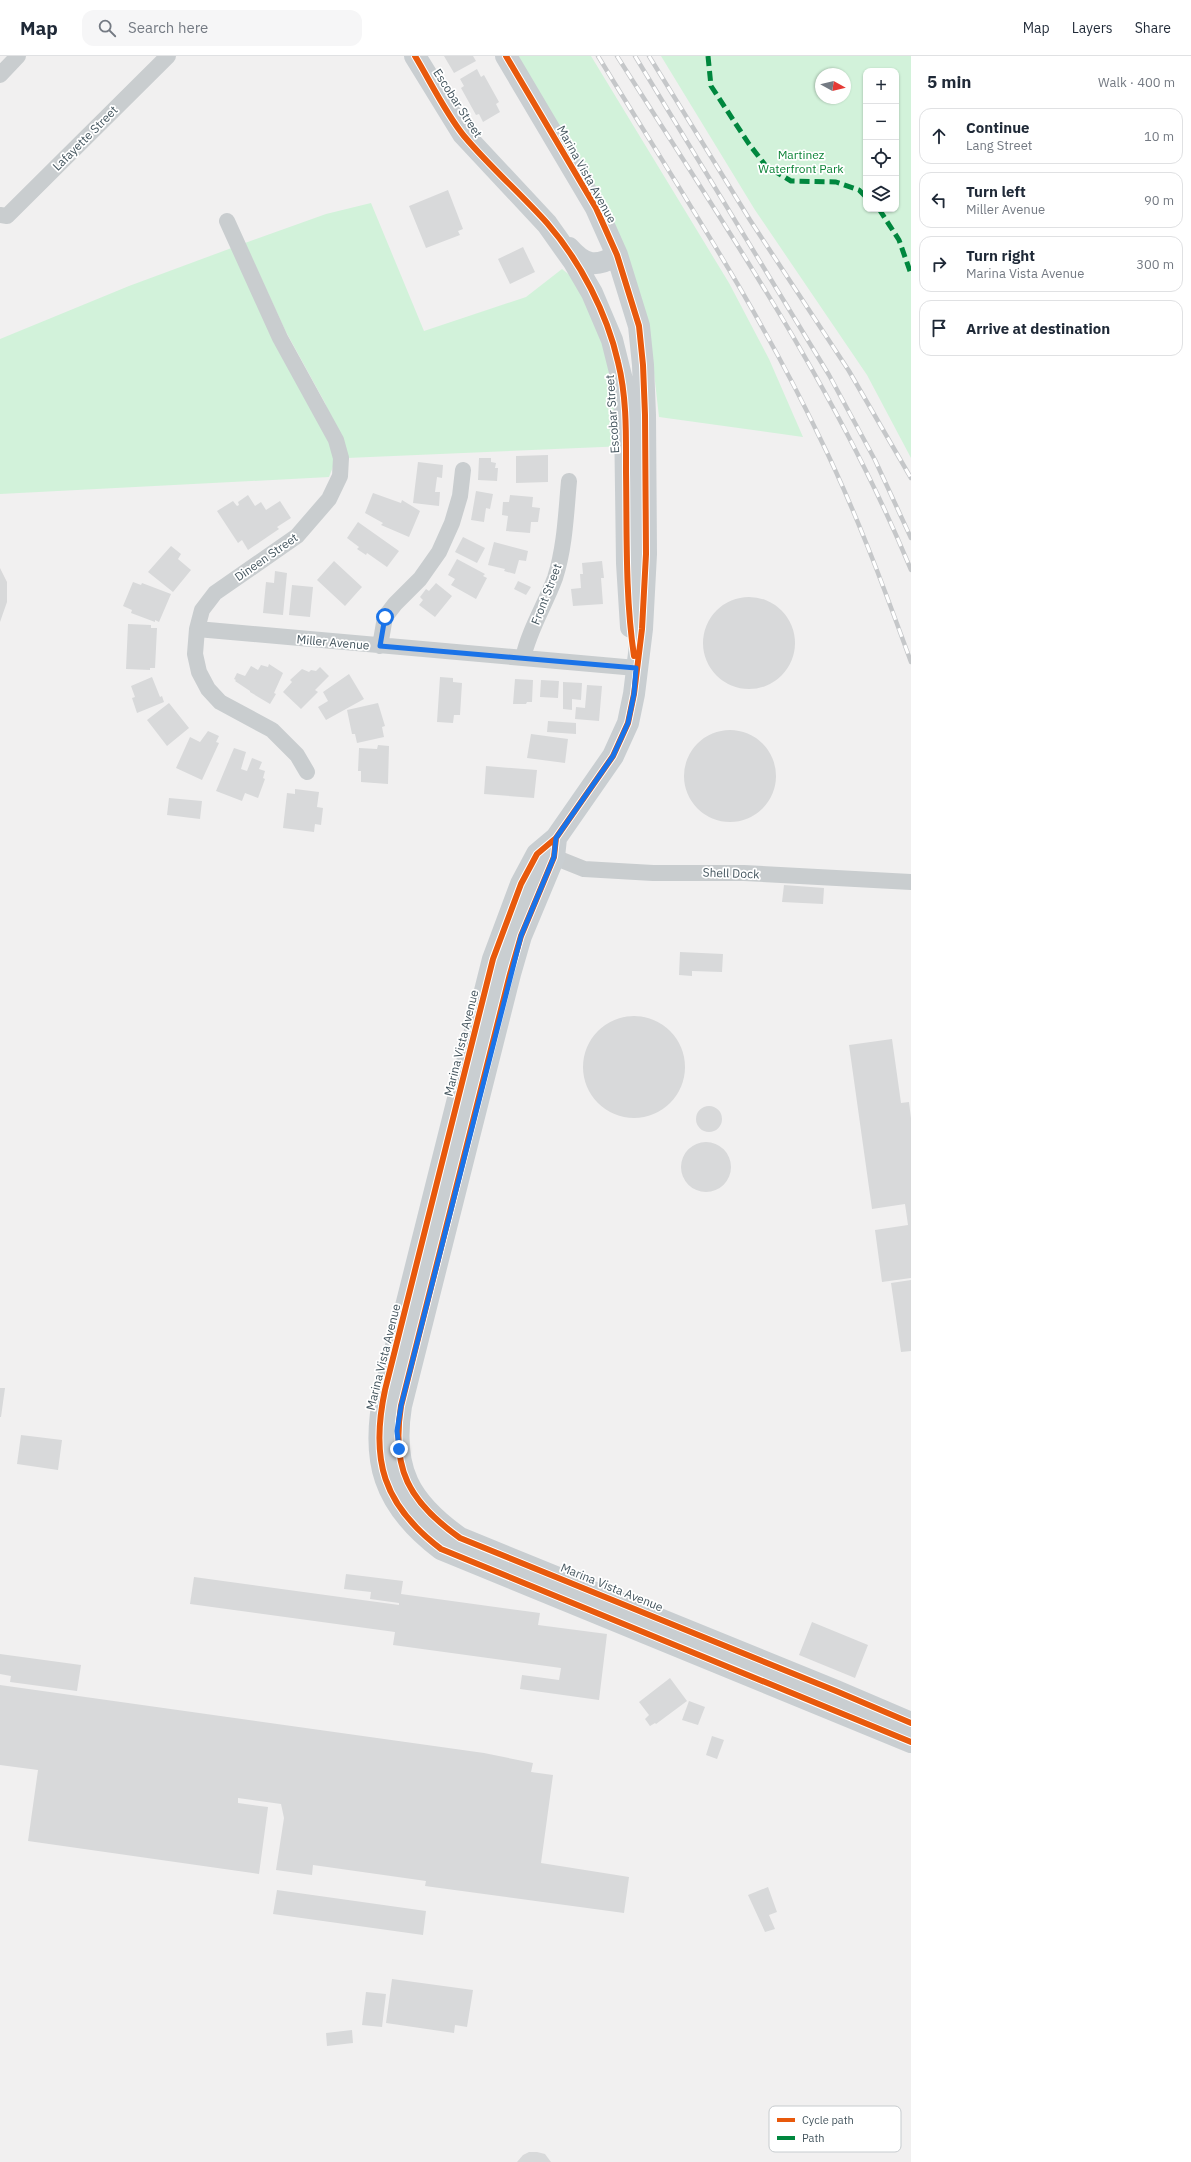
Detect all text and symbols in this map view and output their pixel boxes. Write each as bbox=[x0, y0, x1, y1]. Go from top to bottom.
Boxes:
search box bbox=[82, 10, 362, 46]
text: Map bbox=[20, 16, 58, 40]
icon: search bbox=[96, 17, 118, 39]
text: Search here bbox=[128, 18, 208, 37]
text: Map bbox=[1023, 19, 1050, 37]
text: Layers bbox=[1072, 19, 1113, 37]
text: Share bbox=[1135, 19, 1171, 37]
street label: Escobar Street bbox=[430, 66, 486, 140]
north arrow bbox=[815, 68, 851, 104]
map controls bbox=[863, 68, 899, 212]
button: + bbox=[863, 68, 899, 104]
text: 5 min bbox=[927, 71, 971, 93]
text: Walk · 400 m bbox=[1098, 74, 1175, 91]
street label: Lafayette Street bbox=[49, 102, 121, 174]
button: − bbox=[863, 104, 899, 140]
text: Continue bbox=[966, 118, 1030, 137]
street label: Marina Vista Avenue bbox=[554, 123, 620, 226]
icon: ahead bbox=[928, 125, 950, 147]
text: 10 m bbox=[1144, 128, 1174, 145]
text: Lang Street bbox=[966, 137, 1032, 154]
button: locate bbox=[863, 140, 899, 176]
park label: Martinez Waterfront Park bbox=[758, 147, 844, 176]
button: layers bbox=[863, 176, 899, 212]
text: Turn left bbox=[966, 182, 1026, 201]
icon: left bbox=[928, 189, 950, 211]
text: 90 m bbox=[1144, 192, 1174, 209]
text: Miller Avenue bbox=[966, 201, 1045, 218]
text: Turn right bbox=[966, 246, 1035, 265]
icon: right bbox=[928, 253, 950, 275]
text: 300 m bbox=[1136, 256, 1174, 273]
text: Marina Vista Avenue bbox=[966, 265, 1084, 282]
icon: arrive bbox=[928, 317, 950, 339]
text: Arrive at destination bbox=[966, 319, 1110, 338]
street label: Escobar Street bbox=[602, 374, 622, 454]
street label: Dineen Street bbox=[232, 530, 300, 584]
street label: Front Street bbox=[527, 561, 565, 627]
route start bbox=[376, 608, 394, 626]
street label: Miller Avenue bbox=[296, 631, 370, 653]
street label: Shell Dock bbox=[702, 865, 760, 882]
street label: Marina Vista Avenue bbox=[441, 988, 482, 1098]
street label: Marina Vista Avenue bbox=[363, 1302, 404, 1412]
route end bbox=[390, 1440, 408, 1458]
street label: Marina Vista Avenue bbox=[559, 1560, 666, 1615]
legend bbox=[769, 2106, 901, 2152]
text: Cycle path bbox=[802, 2113, 854, 2127]
text: Path bbox=[802, 2131, 825, 2145]

